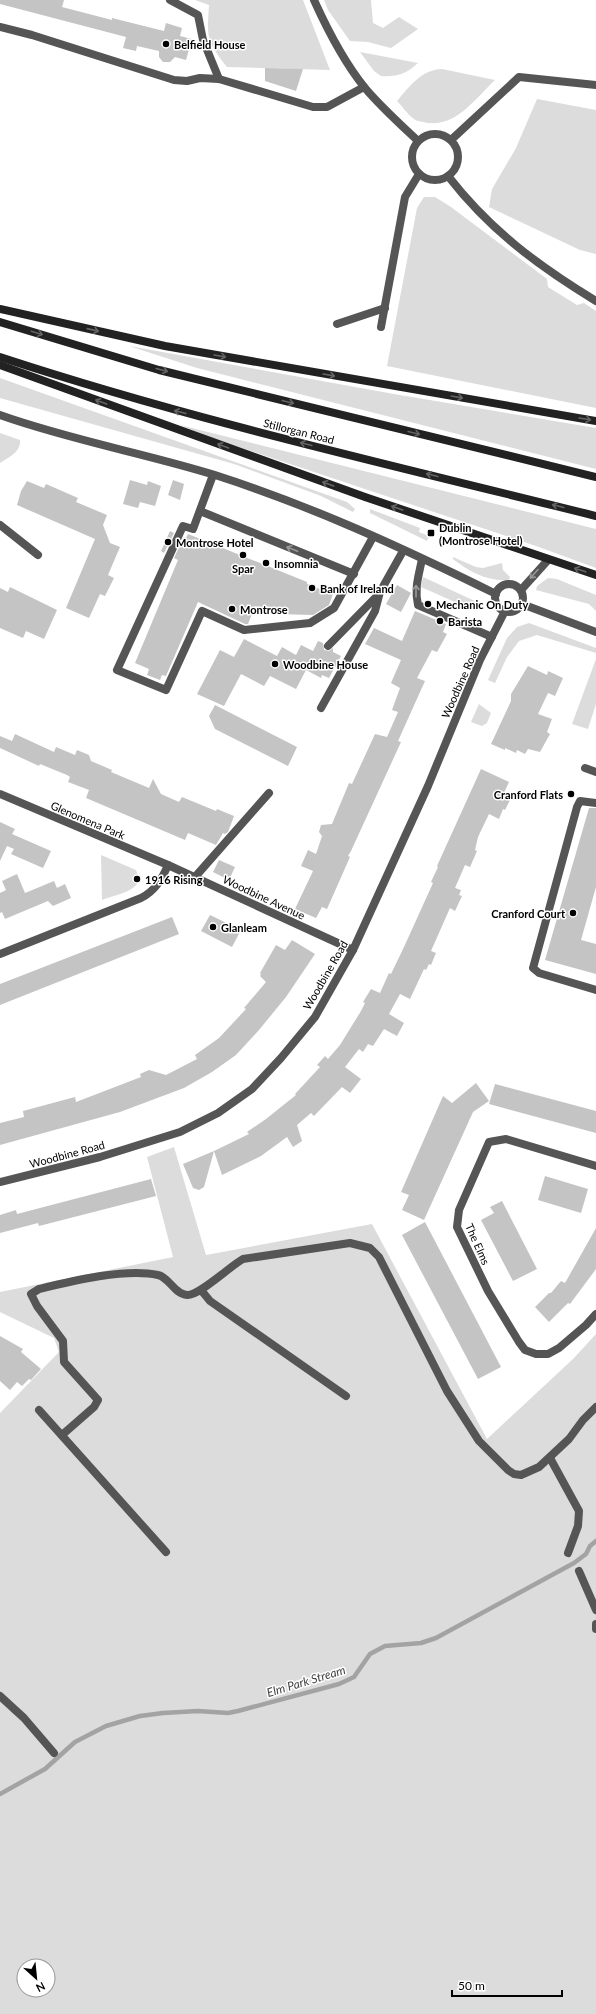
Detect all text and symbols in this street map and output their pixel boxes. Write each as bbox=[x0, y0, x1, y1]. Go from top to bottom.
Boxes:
place label: Belfield House bbox=[174, 38, 246, 51]
marker: Belfield House bbox=[161, 39, 171, 49]
one-way arrow bbox=[86, 326, 99, 334]
one-way arrow bbox=[31, 330, 44, 337]
one-way arrow bbox=[213, 352, 226, 360]
one-way arrow bbox=[155, 367, 168, 375]
one-way arrow bbox=[322, 371, 335, 379]
one-way arrow bbox=[450, 393, 463, 401]
one-way arrow bbox=[94, 398, 107, 405]
one-way arrow bbox=[281, 398, 294, 406]
one-way arrow bbox=[174, 408, 187, 415]
one-way arrow bbox=[578, 415, 591, 423]
street label: Stillorgan Road bbox=[262, 416, 336, 446]
one-way arrow bbox=[408, 430, 421, 437]
one-way arrow bbox=[300, 439, 313, 447]
one-way arrow bbox=[217, 442, 229, 450]
one-way arrow bbox=[426, 471, 439, 478]
one-way arrow bbox=[323, 480, 335, 488]
one-way arrow bbox=[552, 502, 565, 510]
one-way arrow bbox=[390, 504, 403, 511]
place label: Dublin (Montrose Hotel) bbox=[439, 521, 523, 547]
marker: Dublin (Montrose Hotel) bbox=[426, 528, 436, 538]
place label: Montrose Hotel bbox=[176, 536, 254, 549]
marker: Montrose Hotel bbox=[163, 537, 173, 547]
one-way arrow bbox=[286, 544, 298, 552]
marker: Spar bbox=[238, 550, 248, 560]
place label: Insomnia bbox=[274, 557, 318, 570]
marker: Insomnia bbox=[261, 558, 271, 568]
place label: Spar bbox=[232, 562, 255, 575]
one-way arrow bbox=[574, 566, 587, 573]
one-way arrow bbox=[530, 569, 539, 579]
place label: Bank of Ireland bbox=[320, 582, 394, 595]
marker: Bank of Ireland bbox=[307, 583, 317, 593]
one-way arrow bbox=[412, 585, 420, 598]
place label: Mechanic On Duty bbox=[436, 598, 528, 611]
marker: Mechanic On Duty bbox=[423, 599, 433, 609]
place label: Montrose bbox=[240, 603, 288, 616]
marker: Montrose bbox=[227, 604, 237, 614]
place label: Barista bbox=[448, 615, 482, 628]
marker: Barista bbox=[435, 616, 445, 626]
street label: Woodbine Road bbox=[438, 644, 482, 720]
place label: Woodbine House bbox=[283, 658, 368, 671]
marker: Woodbine House bbox=[270, 659, 280, 669]
place label: Cranford Flats bbox=[494, 788, 563, 801]
marker: Cranford Flats bbox=[566, 789, 576, 799]
street label: Glenomena Park bbox=[49, 798, 128, 842]
street label: Woodbine Avenue bbox=[221, 872, 307, 922]
place label: 1916 Rising bbox=[145, 873, 203, 886]
marker: 1916 Rising bbox=[132, 874, 142, 884]
place label: Cranford Court bbox=[491, 907, 566, 920]
marker: Cranford Court bbox=[568, 908, 578, 918]
place label: Glanleam bbox=[221, 921, 267, 934]
marker: Glanleam bbox=[208, 922, 218, 932]
street label: Woodbine Road bbox=[300, 938, 350, 1012]
street label: Woodbine Road bbox=[28, 1138, 106, 1170]
street label: The Elms bbox=[463, 1221, 493, 1267]
water label: Elm Park Stream bbox=[265, 1662, 347, 1700]
north arrow bbox=[16, 1958, 56, 1998]
scale bar bbox=[452, 1972, 562, 1998]
text: 50 m bbox=[458, 1978, 485, 1993]
text: N bbox=[34, 1980, 47, 1995]

